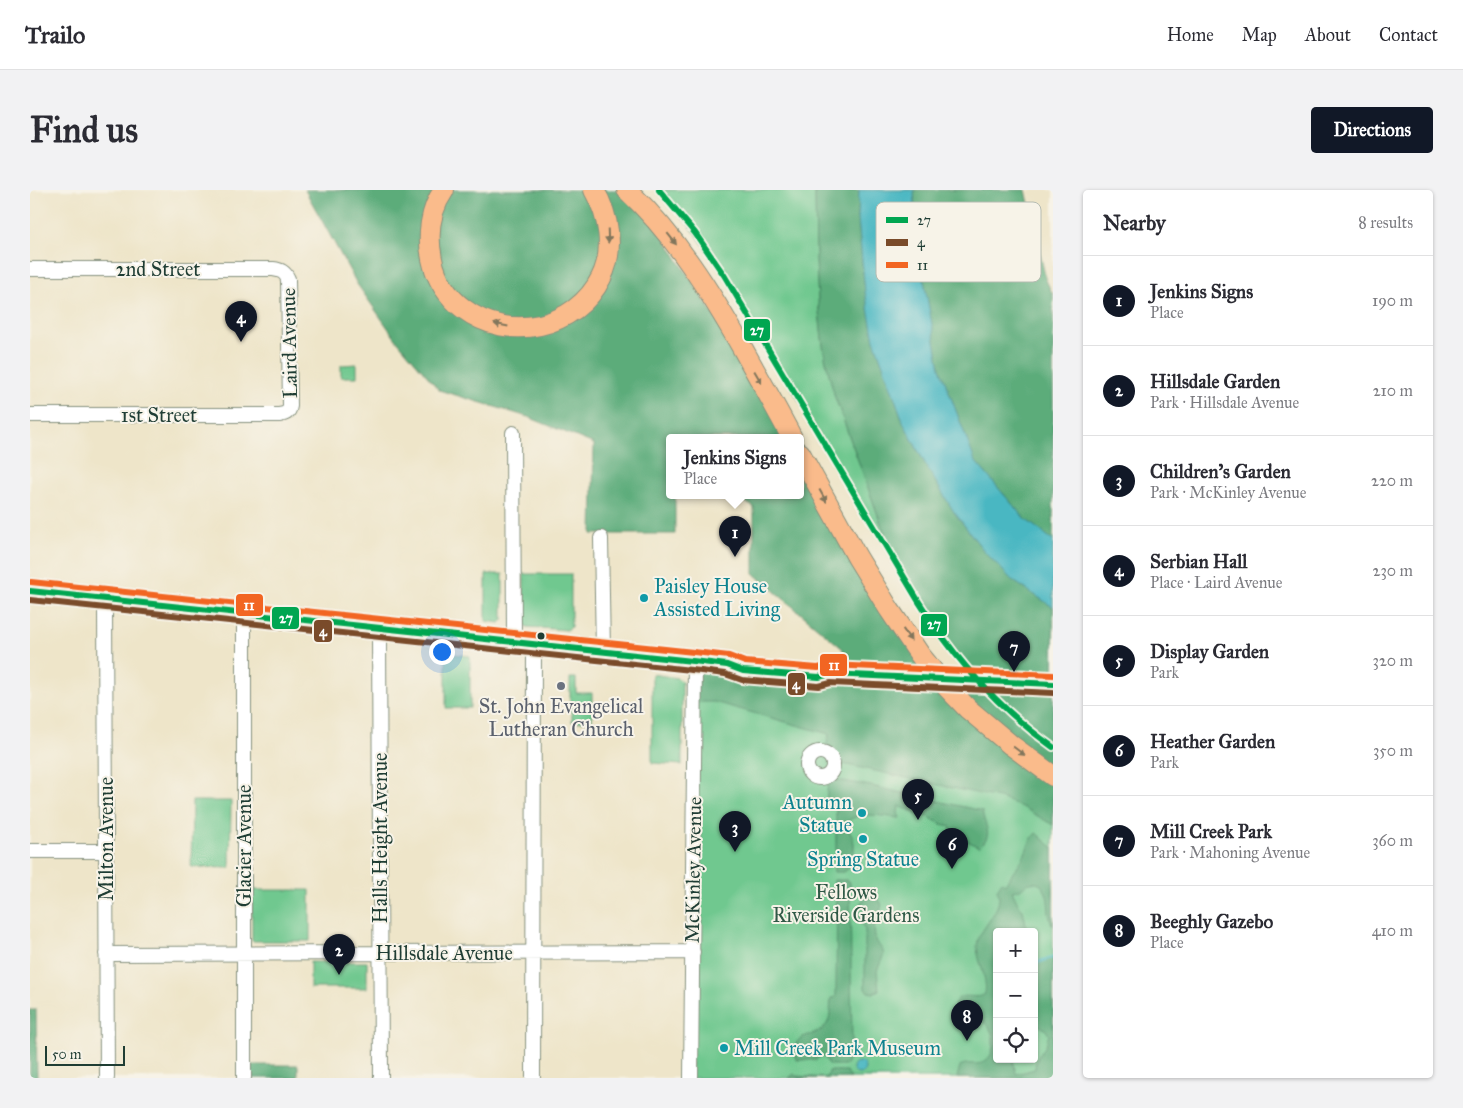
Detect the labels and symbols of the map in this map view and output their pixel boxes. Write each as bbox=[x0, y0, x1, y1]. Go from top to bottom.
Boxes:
legend bbox=[876, 202, 1041, 282]
text: 27 bbox=[917, 212, 931, 229]
one-way arrow bbox=[604, 228, 612, 244]
one-way arrow bbox=[666, 232, 677, 245]
text: 4 bbox=[917, 234, 926, 251]
street label: 2nd Street bbox=[116, 257, 200, 281]
text: 11 bbox=[917, 257, 929, 274]
street label: Laird Avenue bbox=[276, 288, 302, 398]
pin: 4 bbox=[225, 301, 257, 342]
line badge: 27 bbox=[743, 318, 771, 342]
one-way arrow bbox=[492, 321, 508, 329]
text: 27 bbox=[750, 322, 765, 339]
one-way arrow bbox=[754, 369, 762, 384]
street label: 1st Street bbox=[121, 403, 197, 427]
one-way arrow bbox=[819, 488, 827, 503]
pin: 1 bbox=[719, 516, 751, 557]
place label: Paisley House Assisted Living bbox=[653, 574, 781, 622]
marker: Paisley House Assisted Living bbox=[638, 592, 650, 604]
line badge: 11 bbox=[235, 593, 264, 617]
text: 11 bbox=[243, 597, 255, 614]
line badge: 27 bbox=[271, 606, 300, 630]
text: 27 bbox=[279, 610, 294, 627]
line badge: 27 bbox=[920, 613, 948, 637]
text: 27 bbox=[927, 616, 942, 633]
line badge: 4 bbox=[313, 619, 333, 643]
text: 4 bbox=[319, 623, 328, 641]
one-way arrow bbox=[902, 628, 912, 642]
unlabelled marker bbox=[536, 631, 546, 641]
pin: 7 bbox=[998, 631, 1030, 672]
your location bbox=[429, 639, 455, 665]
line badge: 11 bbox=[819, 653, 848, 677]
text: 11 bbox=[828, 657, 840, 674]
line badge: 4 bbox=[787, 672, 806, 696]
text: 4 bbox=[792, 676, 801, 694]
marker: St. John Evangelical Lutheran Church bbox=[555, 680, 567, 692]
place label: St. John Evangelical Lutheran Church bbox=[479, 694, 644, 741]
one-way arrow bbox=[1012, 746, 1026, 756]
street label: Halls Height Avenue bbox=[368, 753, 393, 923]
street label: Milton Avenue bbox=[94, 777, 118, 901]
pin: 5 bbox=[902, 779, 934, 820]
street label: Glacier Avenue bbox=[232, 785, 256, 907]
place label: Autumn Statue bbox=[782, 790, 852, 837]
street label: McKinley Avenue bbox=[680, 797, 706, 943]
marker: Autumn Statue bbox=[856, 807, 868, 819]
pin: 3 bbox=[719, 811, 751, 852]
pin: 6 bbox=[936, 828, 968, 869]
marker: Spring Statue bbox=[857, 833, 869, 845]
place label: Spring Statue bbox=[807, 847, 919, 872]
park label: Fellows Riverside Gardens bbox=[773, 880, 919, 927]
pin: 2 bbox=[323, 934, 355, 975]
street label: Hillsdale Avenue bbox=[375, 941, 513, 965]
pin: 8 bbox=[951, 1000, 983, 1041]
place label: Mill Creek Park Museum bbox=[734, 1036, 941, 1060]
marker: Mill Creek Park Museum bbox=[718, 1042, 730, 1054]
scale bar bbox=[45, 1043, 125, 1066]

